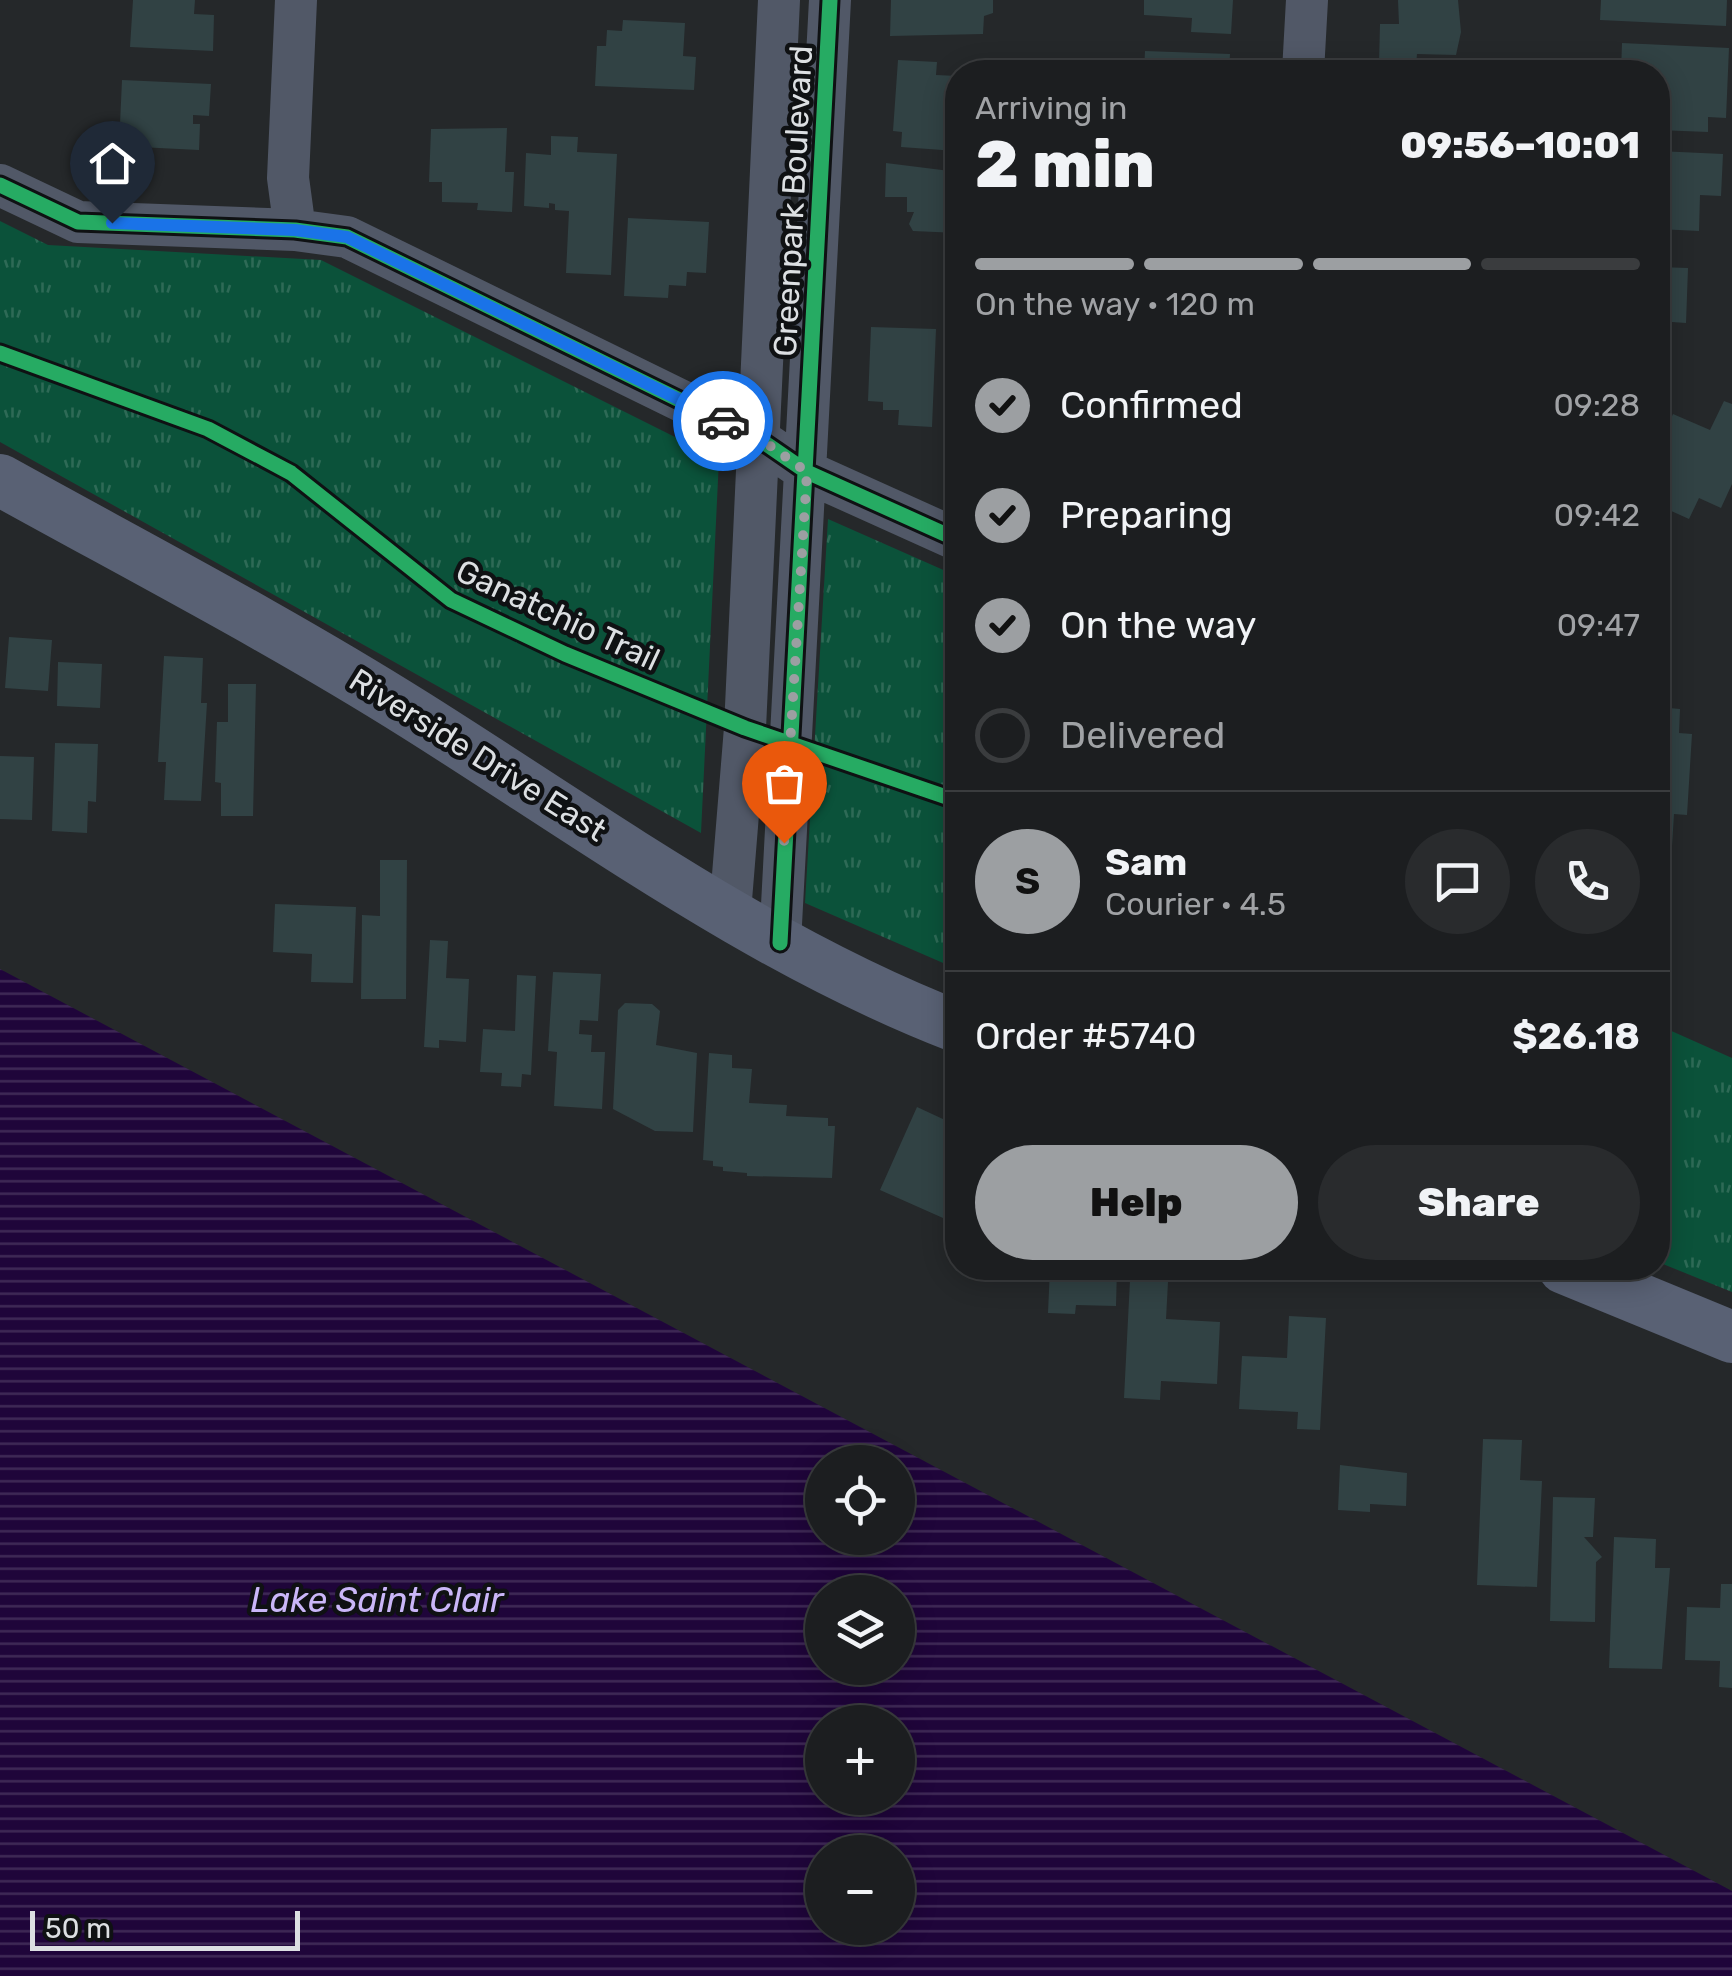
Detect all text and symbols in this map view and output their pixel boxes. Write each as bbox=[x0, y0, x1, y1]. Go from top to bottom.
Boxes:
street label: Greenpark Boulevard bbox=[766, 44, 820, 358]
text: Arriving in bbox=[975, 89, 1127, 127]
pin bbox=[70, 121, 155, 224]
text: 09:56–10:01 bbox=[1400, 122, 1640, 168]
text: 2 min bbox=[975, 126, 1155, 203]
icon: home bbox=[85, 136, 140, 191]
text: On the way · 120 m bbox=[975, 285, 1255, 323]
courier bbox=[673, 371, 773, 471]
icon: check bbox=[975, 378, 1030, 433]
text: Confirmed bbox=[1060, 382, 1243, 428]
text: 09:28 bbox=[1553, 386, 1640, 424]
icon: car bbox=[696, 394, 751, 449]
icon: check bbox=[975, 488, 1030, 543]
text: Preparing bbox=[1060, 492, 1233, 538]
text: 09:42 bbox=[1554, 496, 1640, 534]
street label: Ganatchio Trail bbox=[450, 551, 666, 679]
icon: check bbox=[975, 598, 1030, 653]
text: On the way bbox=[1060, 602, 1256, 648]
text: 09:47 bbox=[1557, 606, 1640, 644]
street label: Riverside Drive East bbox=[343, 661, 613, 849]
text: Delivered bbox=[1060, 712, 1225, 758]
pin bbox=[742, 741, 827, 844]
icon: bag bbox=[757, 756, 812, 811]
button: chat bbox=[1405, 829, 1510, 934]
button: phone bbox=[1535, 829, 1640, 934]
text: Sam bbox=[1105, 839, 1187, 885]
text: S bbox=[1015, 858, 1040, 904]
text: Courier · 4.5 bbox=[1105, 885, 1286, 923]
text: Order #5740 bbox=[975, 1013, 1197, 1059]
text: $26.18 bbox=[1512, 1013, 1640, 1059]
button: Help bbox=[975, 1145, 1298, 1260]
button: Share bbox=[1318, 1145, 1640, 1260]
map controls bbox=[805, 1445, 915, 1945]
button: locate bbox=[805, 1445, 915, 1555]
button: layers bbox=[805, 1575, 915, 1685]
water label: Lake Saint Clair bbox=[250, 1579, 505, 1621]
button: + bbox=[805, 1705, 915, 1815]
button: − bbox=[805, 1835, 915, 1945]
scale bar bbox=[30, 1906, 300, 1950]
text: 50 m bbox=[45, 1912, 111, 1945]

